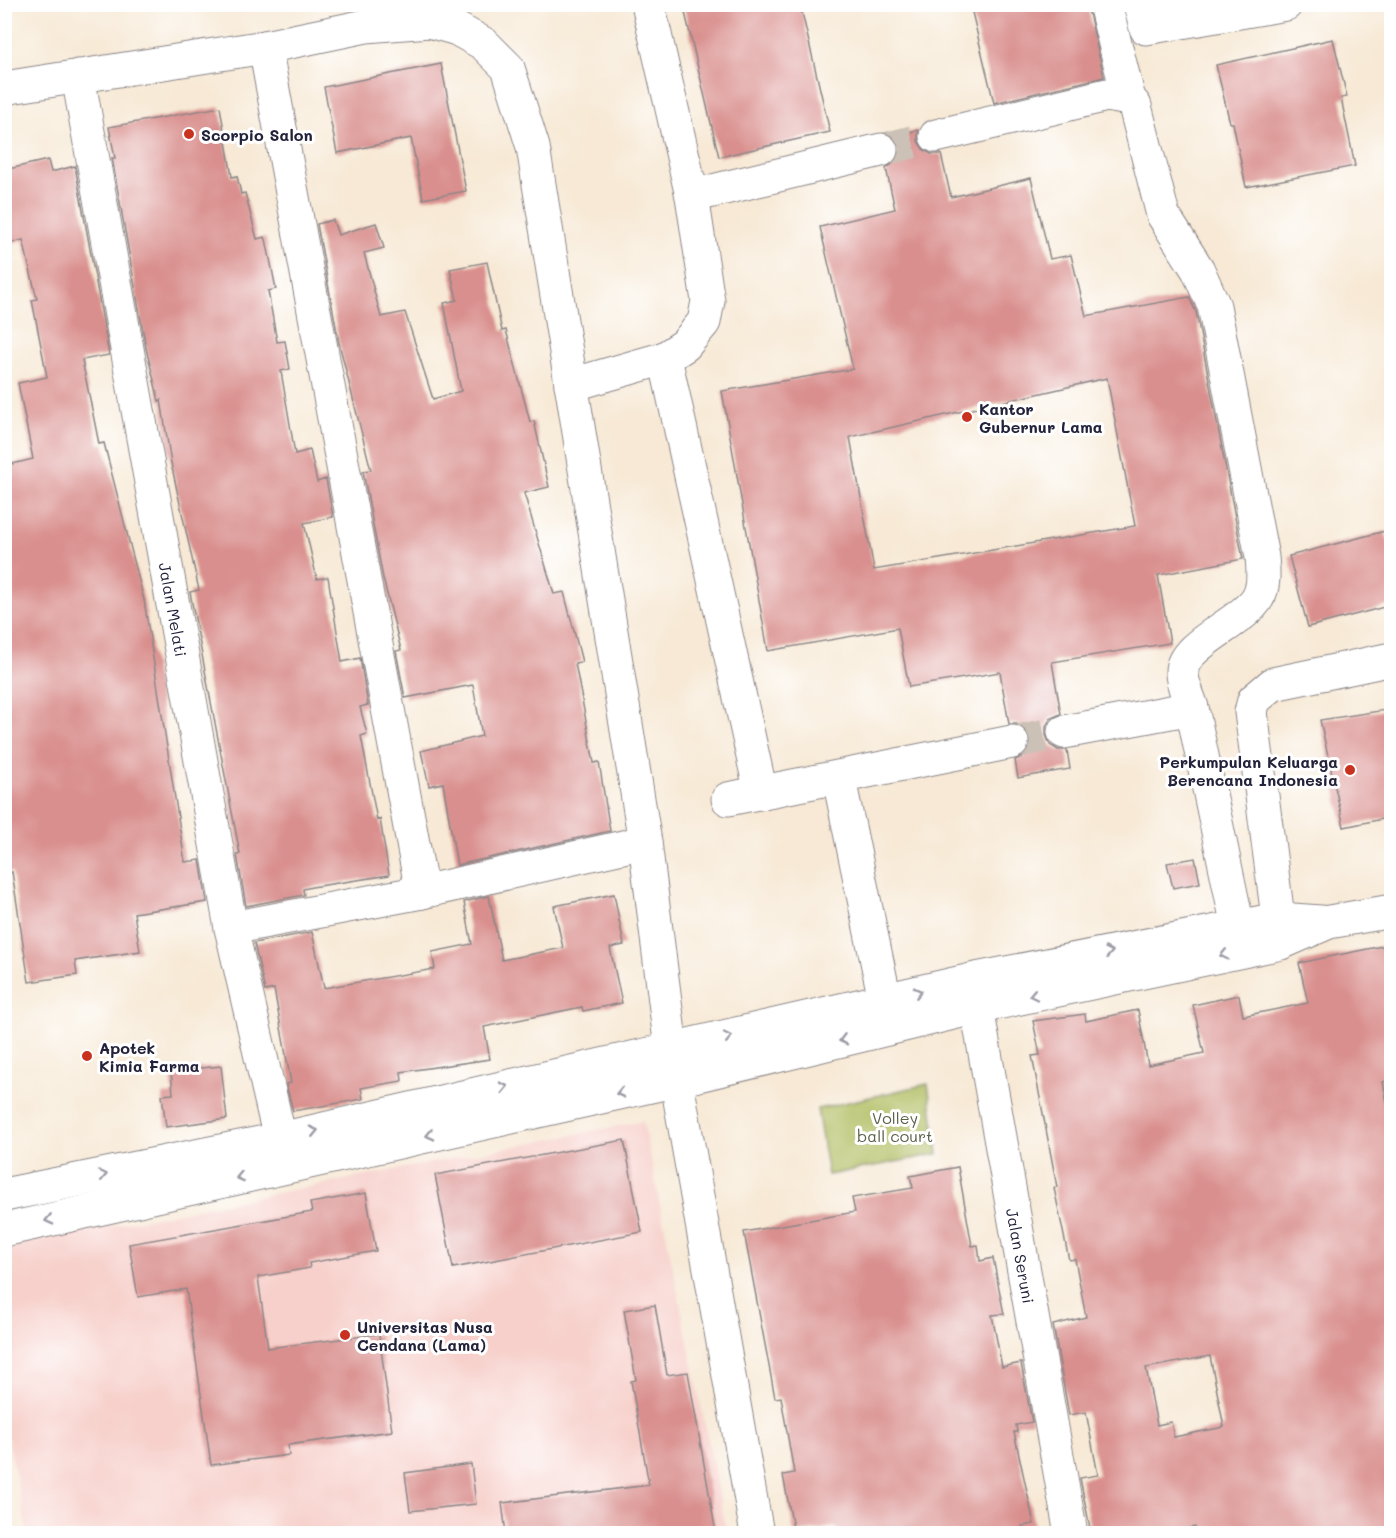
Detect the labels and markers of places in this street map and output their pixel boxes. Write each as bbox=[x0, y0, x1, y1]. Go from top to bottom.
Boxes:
place label: Scorpio Salon bbox=[201, 124, 313, 145]
marker: Scorpio Salon bbox=[182, 127, 196, 141]
place label: Kantor Gubernur Lama bbox=[979, 398, 1103, 437]
marker: Kantor Gubernur Lama bbox=[960, 410, 974, 424]
place label: Perkumpulan Keluarga Berencana Indonesia bbox=[1159, 751, 1338, 790]
marker: Perkumpulan Keluarga Berencana Indonesia bbox=[1343, 763, 1357, 777]
place label: Apotek Kimia Farma bbox=[99, 1037, 200, 1076]
marker: Apotek Kimia Farma bbox=[80, 1049, 94, 1063]
place label: Universitas Nusa Cendana (Lama) bbox=[357, 1316, 493, 1355]
marker: Universitas Nusa Cendana (Lama) bbox=[338, 1328, 352, 1342]

